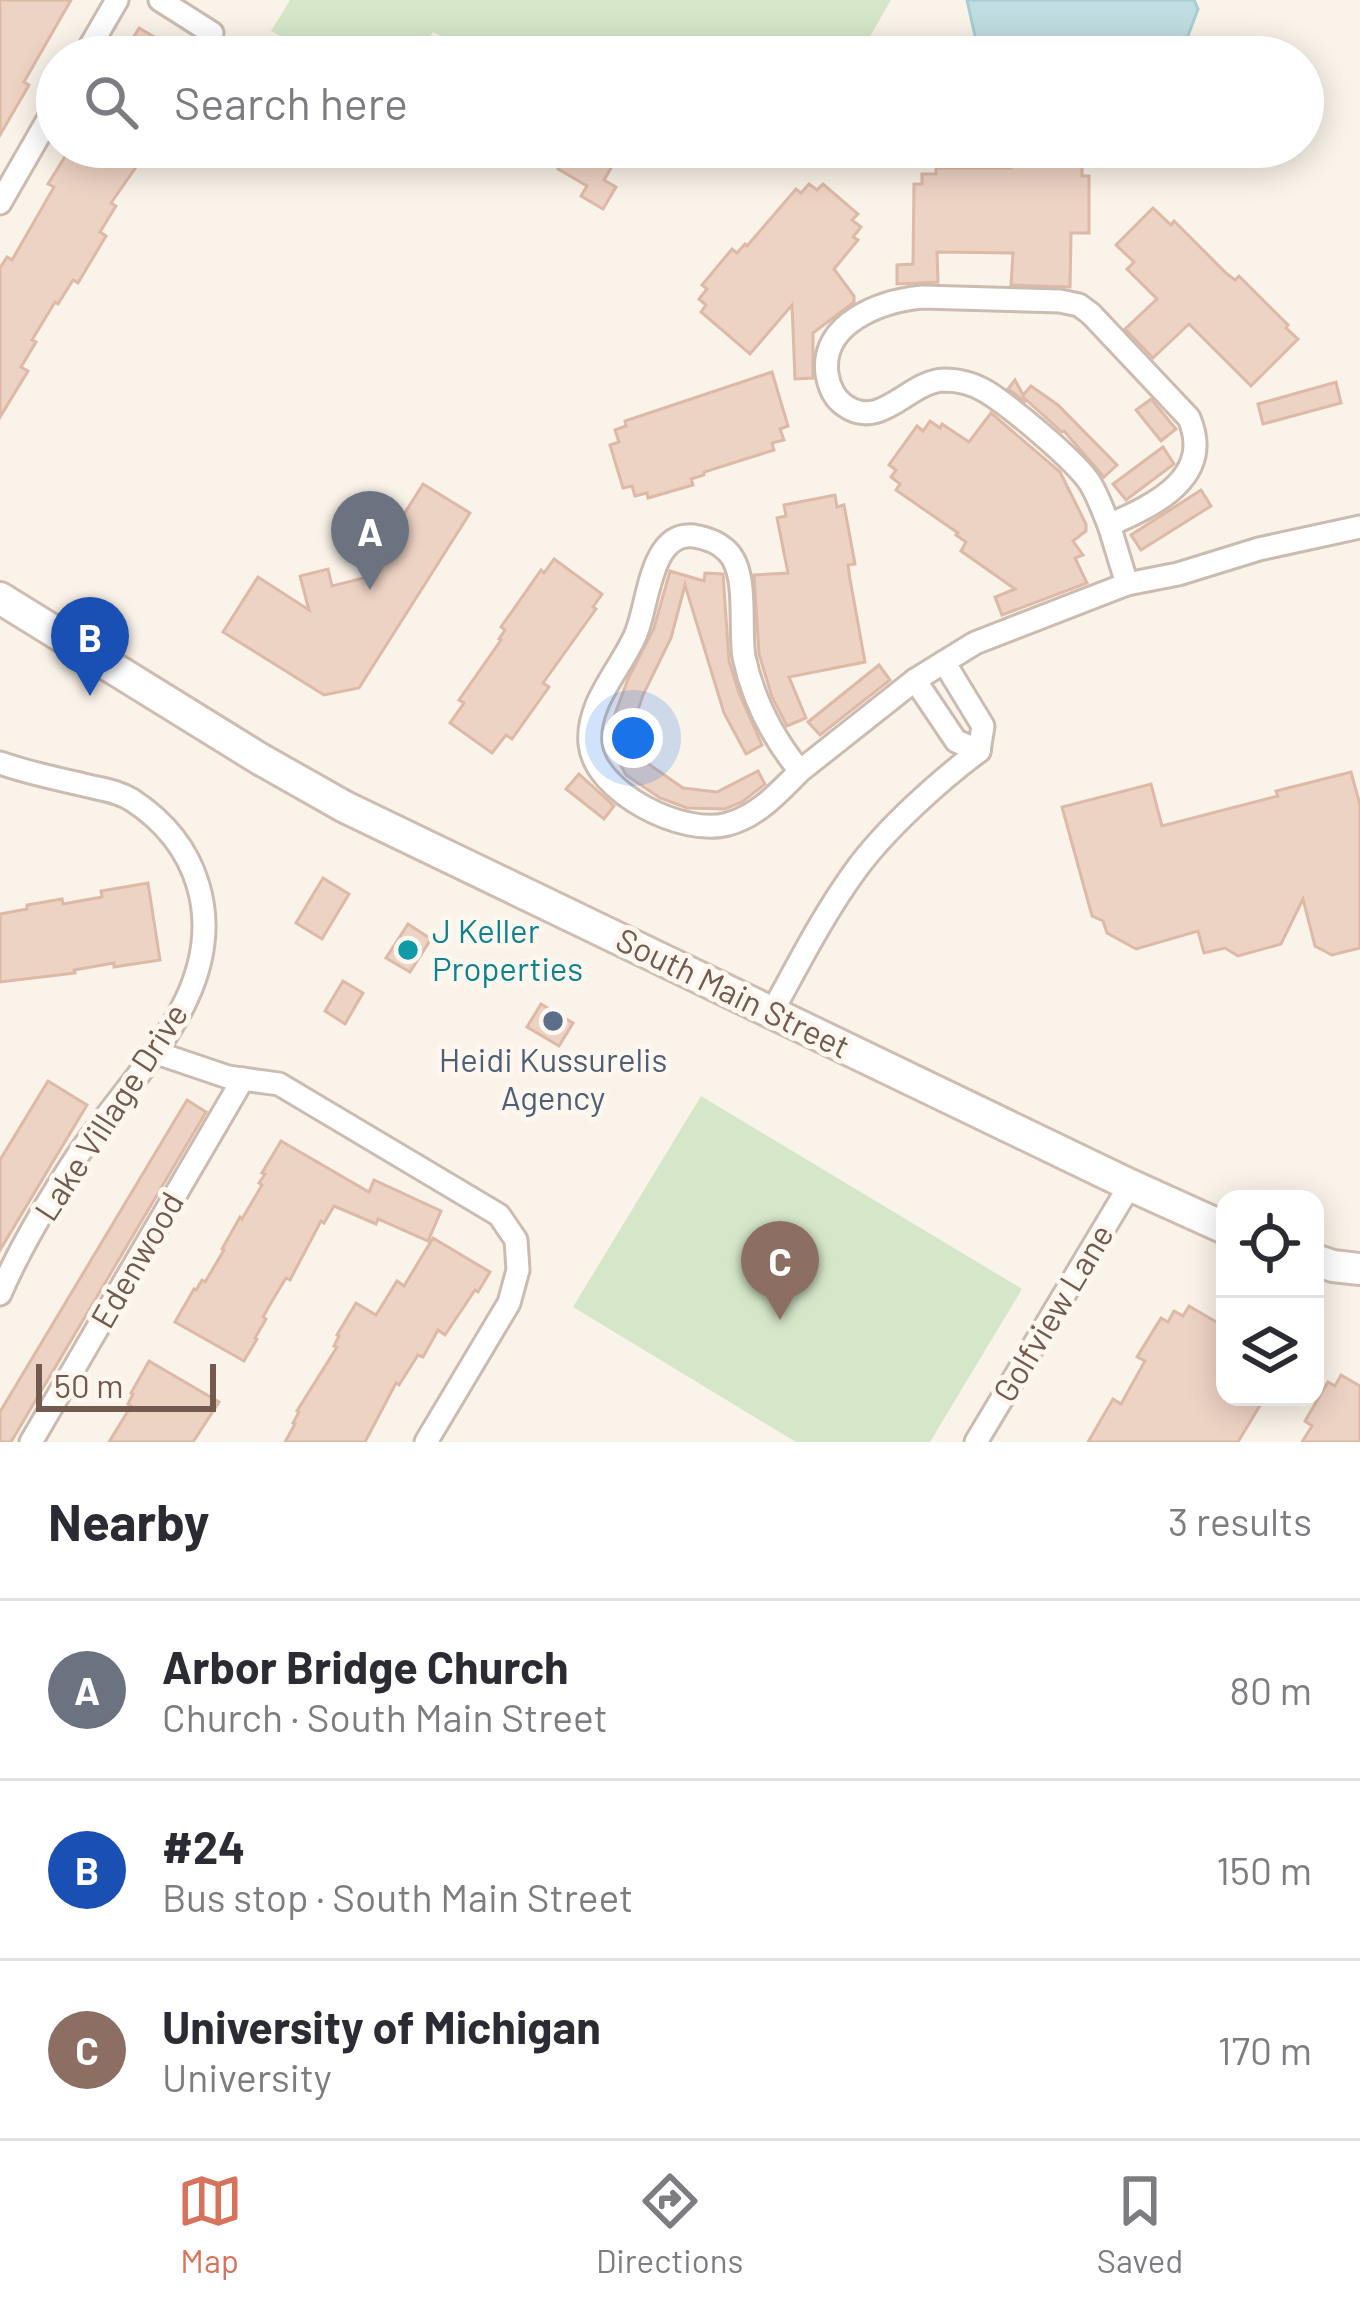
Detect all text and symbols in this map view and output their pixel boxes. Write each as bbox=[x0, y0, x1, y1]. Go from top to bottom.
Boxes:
search box bbox=[36, 36, 1324, 168]
icon: search bbox=[78, 69, 144, 135]
text: Search here bbox=[174, 75, 408, 129]
pin: A bbox=[331, 491, 409, 590]
pin: B bbox=[51, 597, 129, 696]
your location bbox=[603, 708, 663, 768]
place label: J Keller Properties bbox=[432, 910, 583, 988]
street label: South Main Street bbox=[610, 918, 857, 1066]
marker: J Keller Properties bbox=[395, 937, 421, 963]
street label: Lake Village Drive bbox=[25, 995, 195, 1228]
marker: Heidi Kussurelis Agency bbox=[540, 1008, 566, 1034]
place label: Heidi Kussurelis Agency bbox=[439, 1039, 667, 1117]
street label: Edenwood bbox=[81, 1184, 191, 1335]
map controls bbox=[1216, 1190, 1324, 1406]
button: locate bbox=[1216, 1190, 1324, 1298]
street label: Golfview Lane bbox=[984, 1217, 1121, 1408]
pin: C bbox=[741, 1221, 819, 1320]
button: layers bbox=[1216, 1298, 1324, 1406]
scale bar bbox=[36, 1358, 216, 1411]
text: 50 m bbox=[54, 1365, 124, 1405]
text: Nearby bbox=[48, 1490, 209, 1551]
text: 3 results bbox=[1168, 1497, 1312, 1544]
text: Arbor Bridge Church bbox=[162, 1639, 569, 1693]
text: A bbox=[74, 1666, 100, 1713]
text: 80 m bbox=[1230, 1666, 1312, 1713]
text: Church · South Main Street bbox=[162, 1693, 608, 1740]
text: #24 bbox=[162, 1819, 245, 1873]
text: B bbox=[75, 1846, 99, 1893]
text: 150 m bbox=[1216, 1846, 1312, 1893]
text: Bus stop · South Main Street bbox=[162, 1873, 633, 1920]
text: University of Michigan bbox=[162, 1999, 601, 2053]
text: C bbox=[75, 2026, 99, 2073]
text: 170 m bbox=[1218, 2026, 1312, 2073]
text: University bbox=[162, 2053, 332, 2100]
tab: Map bbox=[177, 2168, 243, 2280]
tab: Directions bbox=[596, 2168, 743, 2280]
tab: Saved bbox=[1097, 2168, 1183, 2280]

